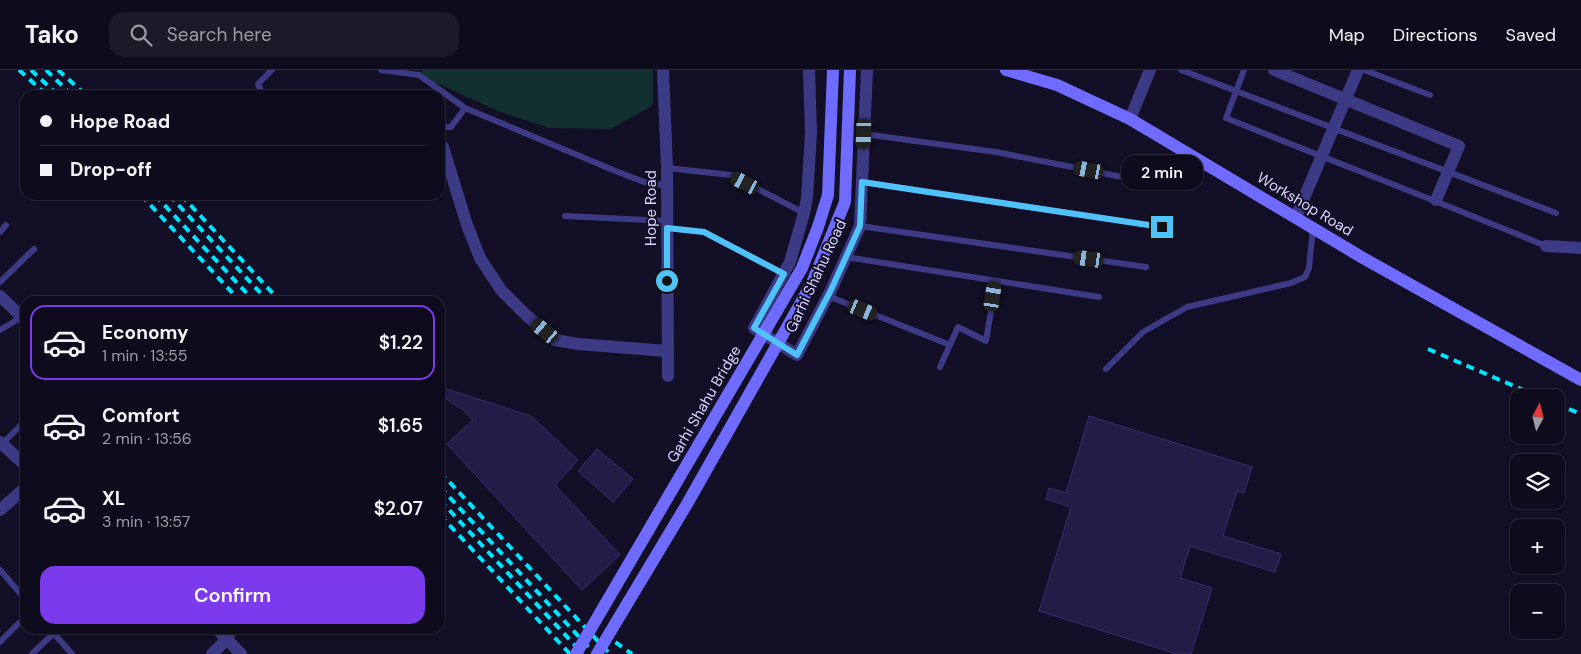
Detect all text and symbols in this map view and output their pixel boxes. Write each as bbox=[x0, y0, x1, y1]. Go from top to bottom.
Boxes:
search box bbox=[109, 12, 459, 57]
text: Tako bbox=[25, 19, 79, 50]
icon: search bbox=[127, 21, 155, 49]
text: Search here bbox=[167, 22, 272, 47]
text: Map bbox=[1329, 23, 1365, 47]
text: Directions bbox=[1393, 23, 1478, 47]
text: Saved bbox=[1506, 23, 1556, 47]
text: Hope Road bbox=[70, 109, 170, 134]
car bbox=[855, 119, 872, 149]
callout: 2 min bbox=[1121, 154, 1203, 190]
text: Drop-off bbox=[70, 157, 152, 182]
car bbox=[1072, 160, 1105, 180]
text: 2 min bbox=[1141, 162, 1183, 183]
street label: Workshop Road bbox=[1253, 167, 1357, 241]
street label: Hope Road bbox=[641, 170, 661, 246]
car bbox=[728, 170, 761, 196]
street label: Garhi Shahu Road bbox=[781, 216, 851, 336]
route end bbox=[1151, 216, 1173, 238]
car bbox=[1073, 249, 1104, 269]
route start bbox=[656, 270, 678, 292]
car bbox=[983, 280, 1002, 312]
car bbox=[846, 297, 879, 323]
car bbox=[528, 316, 561, 346]
icon: car bbox=[42, 320, 87, 365]
text: Economy bbox=[102, 320, 189, 345]
text: $1.22 bbox=[379, 330, 423, 355]
street label: Garhi Shahu Bridge bbox=[662, 342, 746, 466]
text: 1 min · 13:55 bbox=[102, 345, 187, 366]
north arrow bbox=[1510, 389, 1565, 444]
map controls bbox=[1510, 389, 1565, 639]
icon: car bbox=[42, 403, 87, 448]
text: Comfort bbox=[102, 403, 180, 428]
text: $1.65 bbox=[378, 413, 423, 438]
text: 2 min · 13:56 bbox=[102, 428, 192, 449]
button: layers bbox=[1510, 454, 1565, 509]
icon: car bbox=[42, 486, 87, 531]
text: XL bbox=[102, 486, 125, 511]
text: $2.07 bbox=[374, 496, 423, 521]
text: 3 min · 13:57 bbox=[102, 511, 190, 532]
button: + bbox=[1510, 519, 1565, 574]
button: Confirm bbox=[40, 566, 425, 624]
button: − bbox=[1510, 584, 1565, 639]

